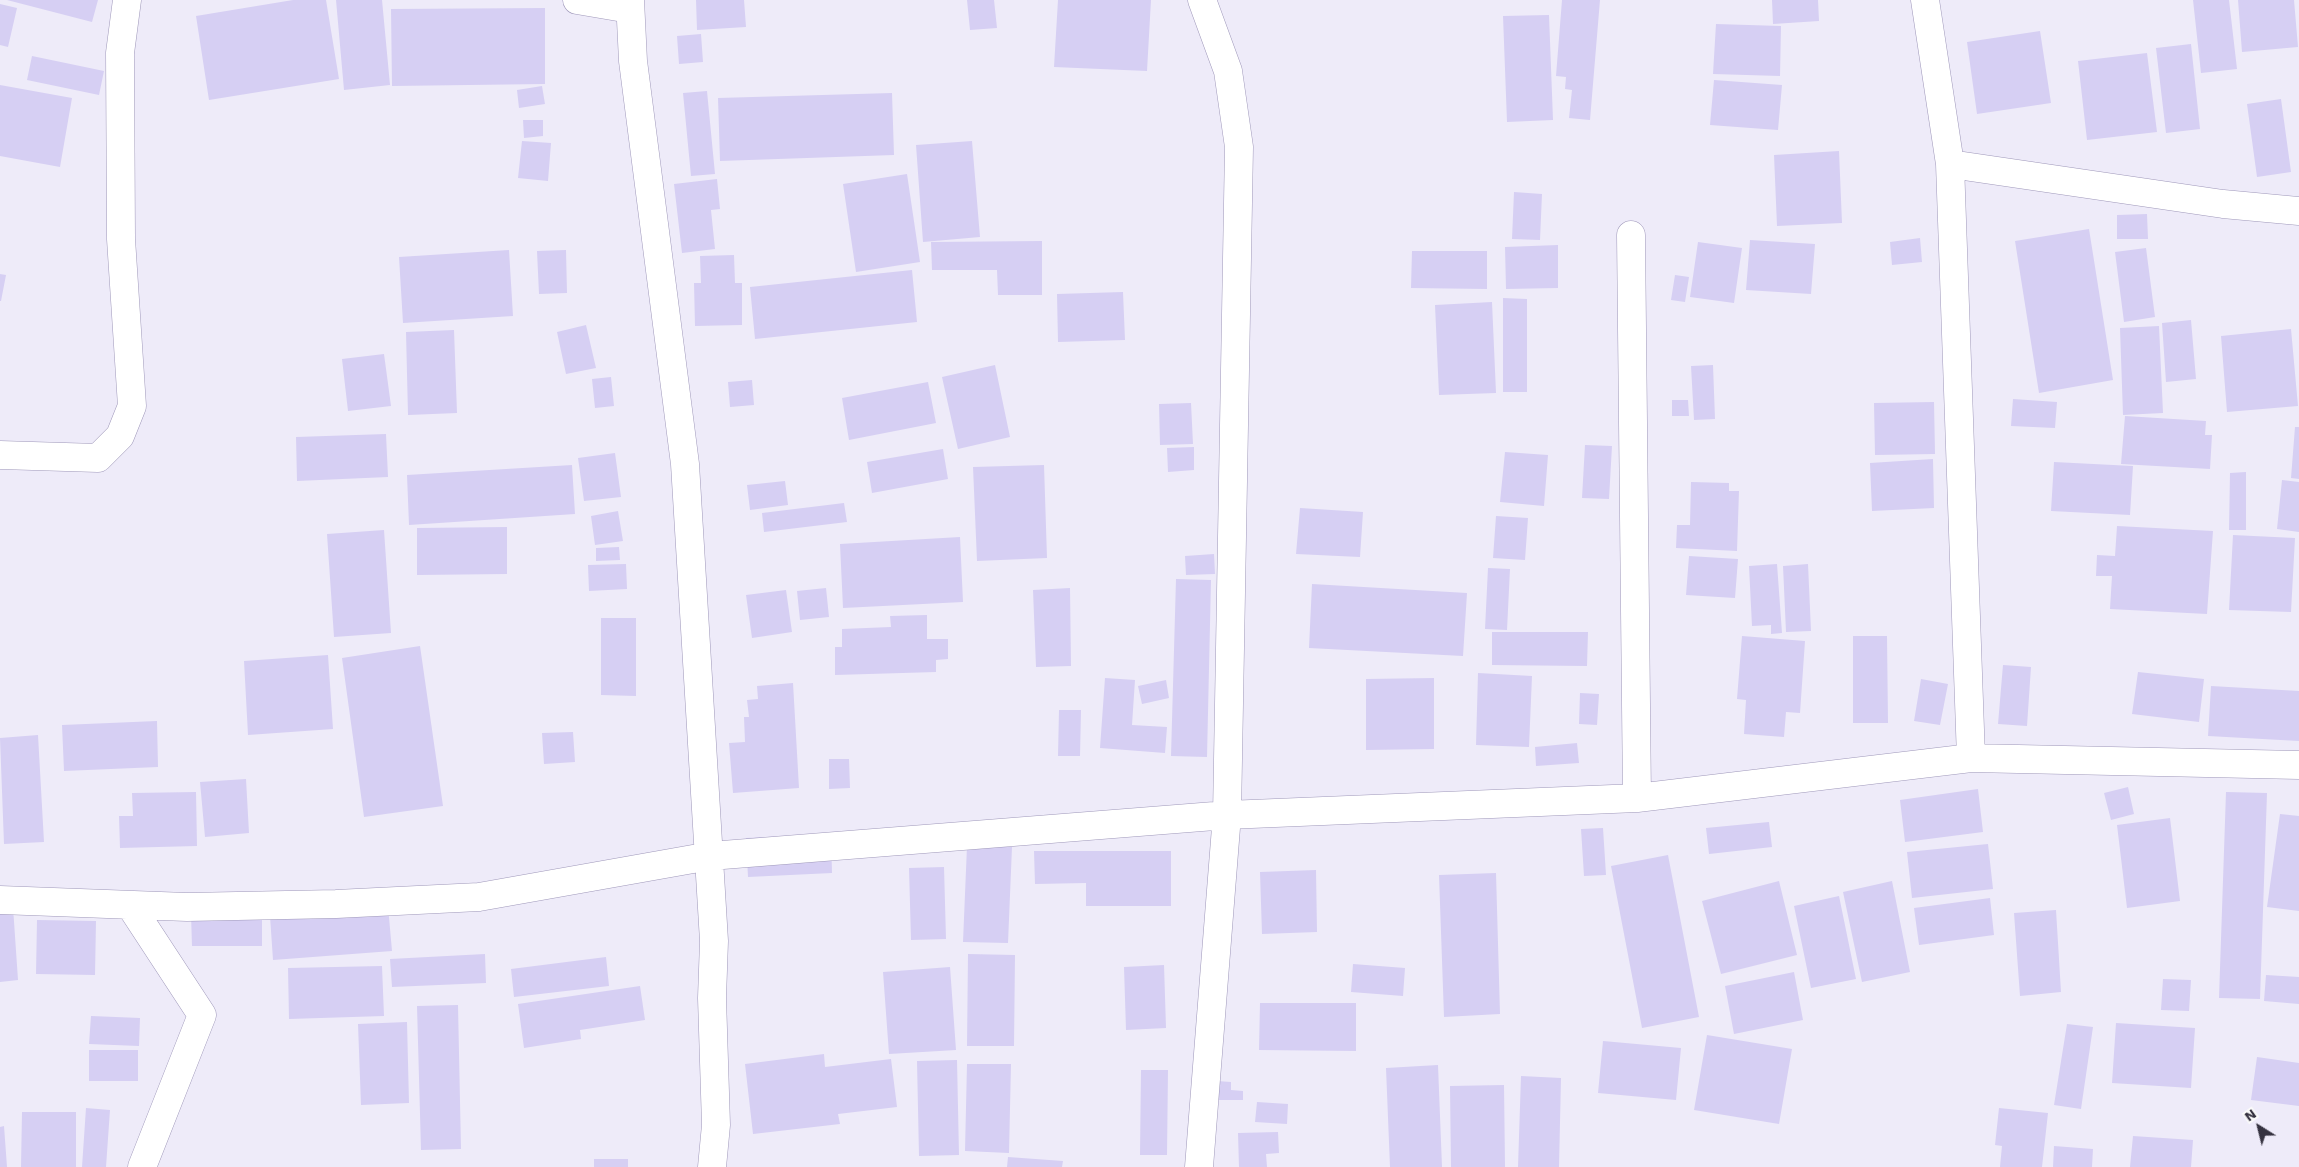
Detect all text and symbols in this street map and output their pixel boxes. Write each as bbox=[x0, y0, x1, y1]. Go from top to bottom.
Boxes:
north arrow bbox=[2234, 1102, 2284, 1152]
text: N bbox=[2241, 1105, 2259, 1124]

